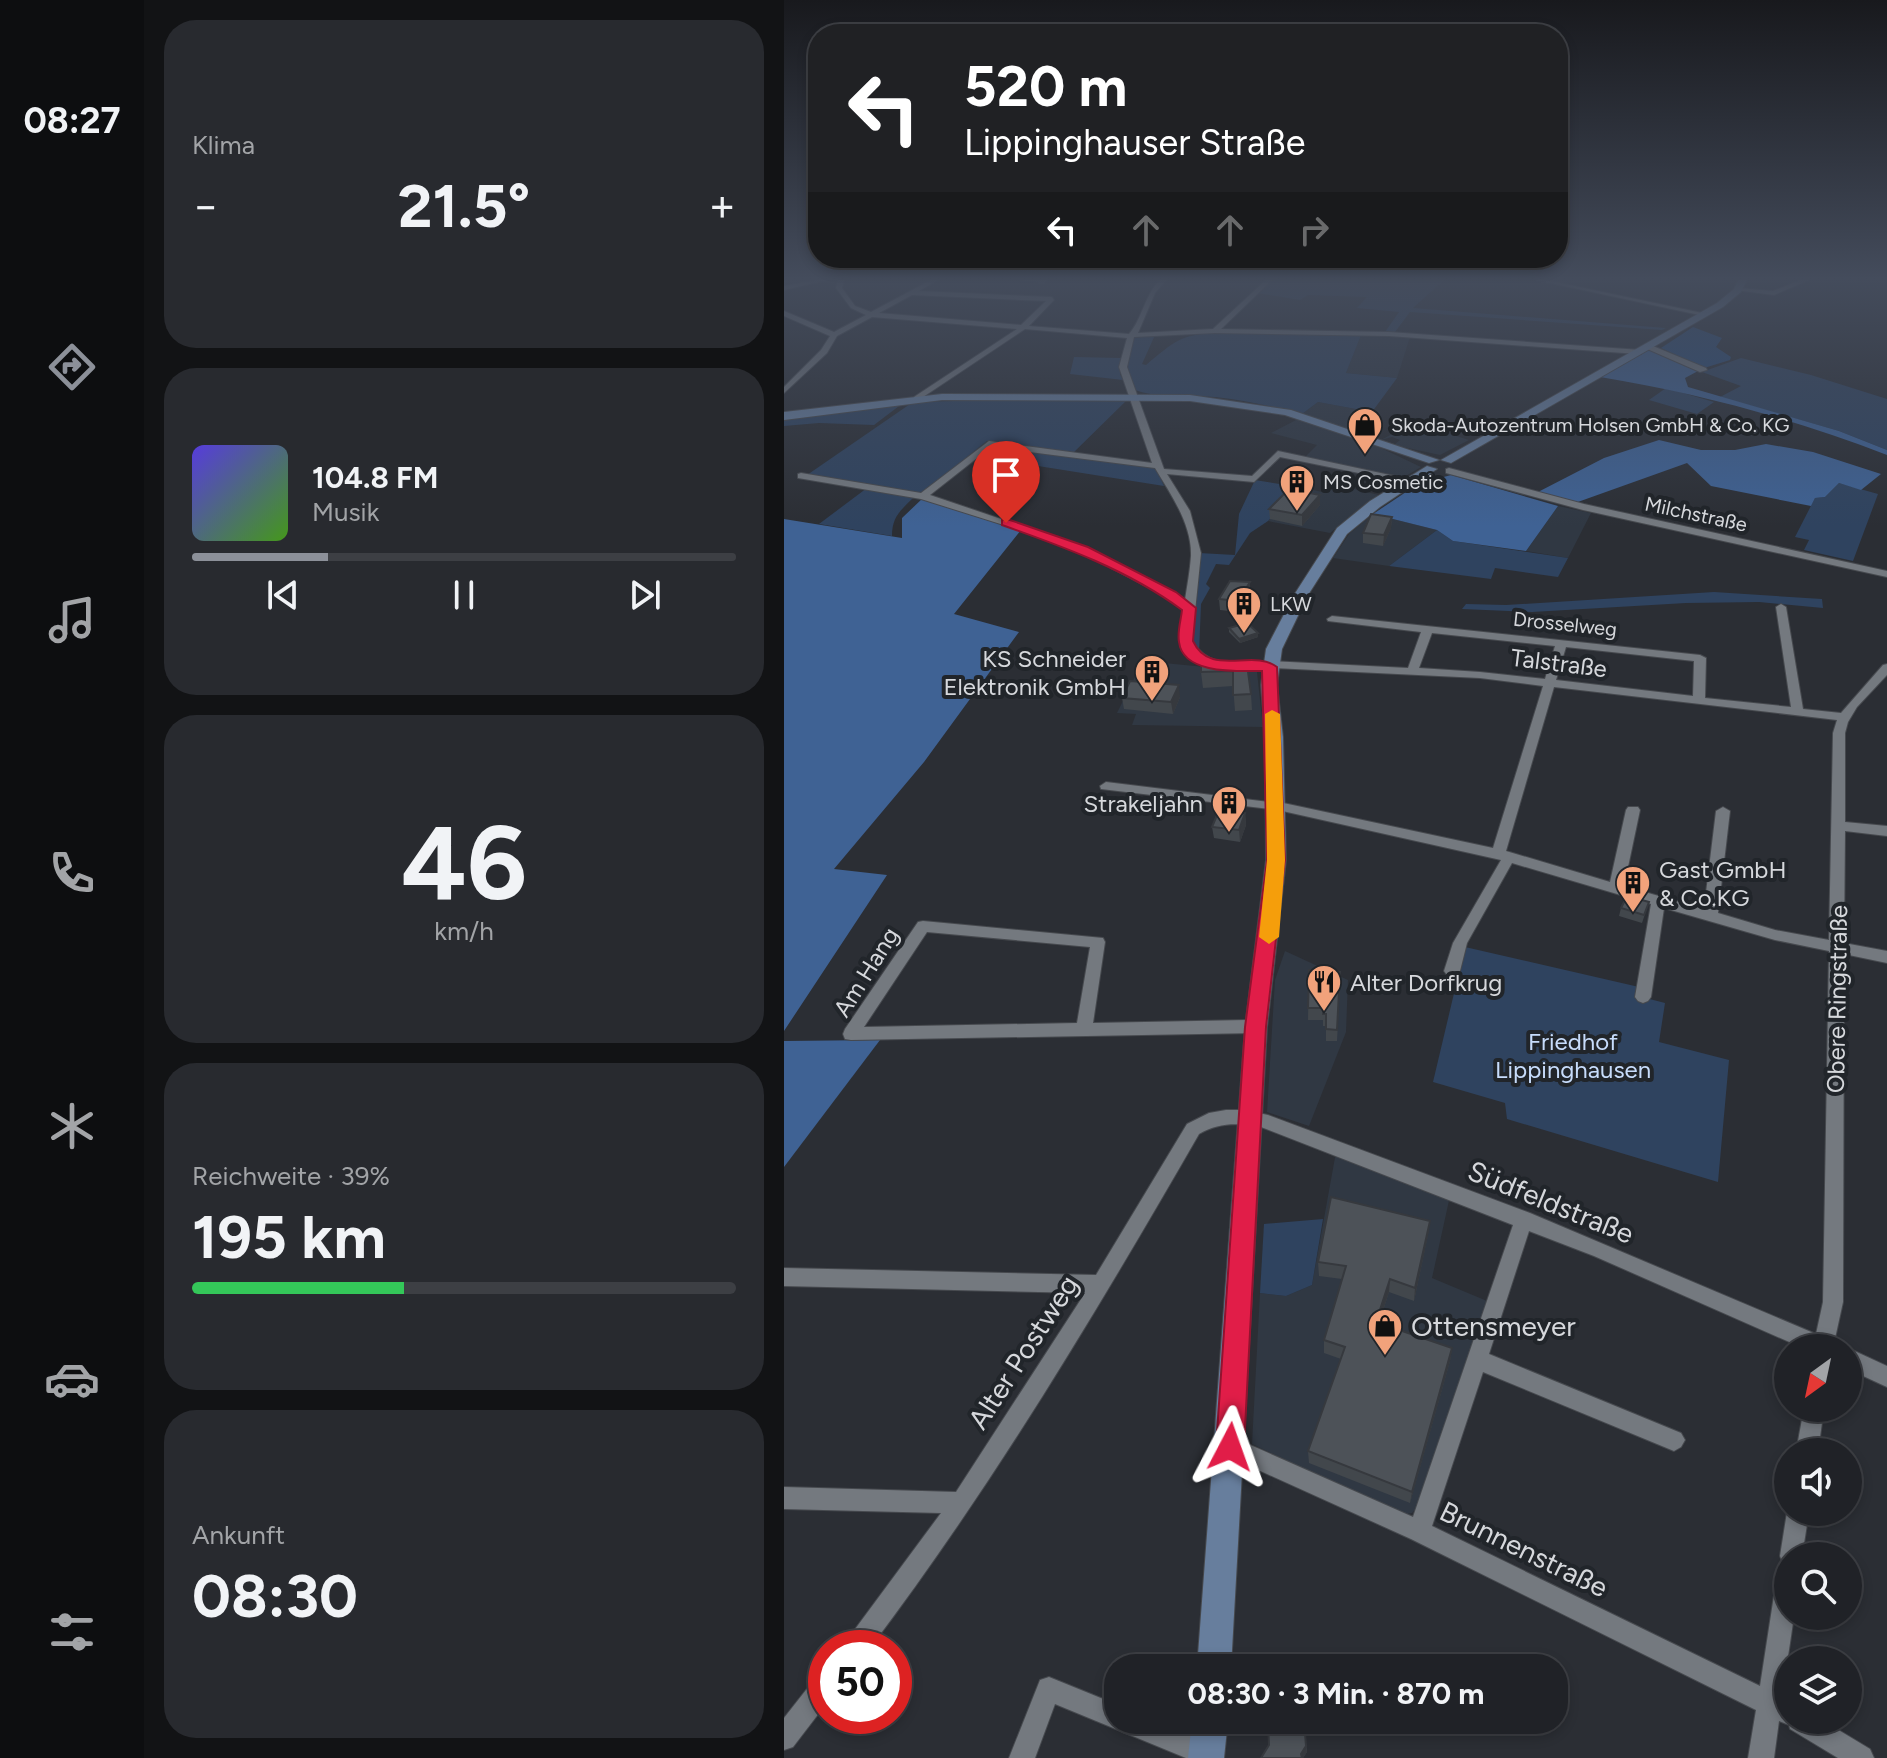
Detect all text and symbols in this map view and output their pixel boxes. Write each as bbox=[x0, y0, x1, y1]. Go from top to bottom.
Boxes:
text: 520 m bbox=[964, 53, 1127, 120]
icon: left bbox=[832, 56, 936, 160]
text: 08:27 bbox=[23, 99, 121, 142]
text: Lippinghauser Straße bbox=[964, 121, 1305, 164]
text: Klima bbox=[192, 129, 255, 161]
text: 21.5° bbox=[398, 170, 530, 242]
text: − bbox=[192, 179, 219, 232]
text: + bbox=[709, 179, 736, 232]
icon: left bbox=[1040, 208, 1084, 252]
icon: ahead bbox=[1124, 208, 1168, 252]
icon: ahead bbox=[1208, 208, 1252, 252]
icon: right bbox=[1292, 208, 1336, 252]
icon: directions bbox=[44, 339, 100, 395]
shop icon: Skoda-Autozentrum Holsen GmbH & Co. KG bbox=[1346, 406, 1384, 456]
place label: Skoda-Autozentrum Holsen GmbH & Co. KG bbox=[1391, 413, 1789, 437]
pin bbox=[972, 441, 1040, 523]
icon: arrive bbox=[984, 453, 1028, 497]
text: 104.8 FM bbox=[312, 459, 438, 496]
building icon: MS Cosmetic bbox=[1278, 463, 1316, 513]
place label: MS Cosmetic bbox=[1323, 470, 1444, 494]
street label: Milchstraße bbox=[1643, 491, 1749, 537]
text: Musik bbox=[312, 496, 379, 528]
icon: previous bbox=[261, 573, 305, 617]
icon: pause bbox=[442, 573, 486, 617]
icon: next bbox=[623, 573, 667, 617]
building icon: LKW bbox=[1225, 585, 1263, 635]
icon: music bbox=[44, 592, 100, 648]
place label: LKW bbox=[1270, 592, 1312, 616]
street label: Drosselweg bbox=[1512, 607, 1618, 641]
street label: Talstraße bbox=[1509, 643, 1609, 683]
place label: KS Schneider Elektronik GmbH bbox=[943, 644, 1126, 701]
building icon: KS Schneider Elektronik GmbH bbox=[1133, 653, 1171, 703]
building icon: Strakeljahn bbox=[1210, 784, 1248, 834]
place label: Strakeljahn bbox=[1084, 789, 1203, 818]
text: 46 bbox=[401, 800, 527, 925]
icon: phone bbox=[44, 845, 100, 901]
place label: Gast GmbH & Co.KG bbox=[1659, 855, 1786, 912]
building icon: Gast GmbH & Co.KG bbox=[1614, 864, 1652, 914]
street label: Obere Ringstraße bbox=[1821, 905, 1853, 1093]
text: km/h bbox=[434, 915, 494, 947]
street label: Am Hang bbox=[827, 922, 905, 1022]
restaurant icon: Alter Dorfkrug bbox=[1305, 963, 1343, 1013]
place label: Alter Dorfkrug bbox=[1350, 968, 1502, 997]
park label: Friedhof Lippinghausen bbox=[1495, 1027, 1651, 1084]
icon: climate bbox=[44, 1098, 100, 1154]
street label: Südfeldstraße bbox=[1463, 1153, 1639, 1251]
text: Reichweite · 39% bbox=[192, 1160, 390, 1192]
text: 195 km bbox=[192, 1201, 386, 1273]
street label: Alter Postweg bbox=[961, 1269, 1085, 1435]
shop icon: Ottensmeyer bbox=[1366, 1307, 1404, 1357]
place label: Ottensmeyer bbox=[1411, 1309, 1576, 1343]
north arrow bbox=[1774, 1334, 1862, 1422]
map controls bbox=[1774, 1334, 1862, 1734]
icon: car bbox=[44, 1351, 100, 1407]
position arrow bbox=[1188, 1405, 1272, 1489]
button: sound bbox=[1774, 1438, 1862, 1526]
street label: Brunnenstraße bbox=[1434, 1494, 1614, 1604]
text: Ankunft bbox=[192, 1519, 285, 1551]
button: search bbox=[1774, 1542, 1862, 1630]
text: 08:30 bbox=[192, 1560, 358, 1632]
icon: filters bbox=[44, 1604, 100, 1660]
speed limit sign: 50 bbox=[808, 1630, 912, 1734]
button: layers bbox=[1774, 1646, 1862, 1734]
text: 08:30 · 3 Min. · 870 m bbox=[1188, 1675, 1484, 1712]

